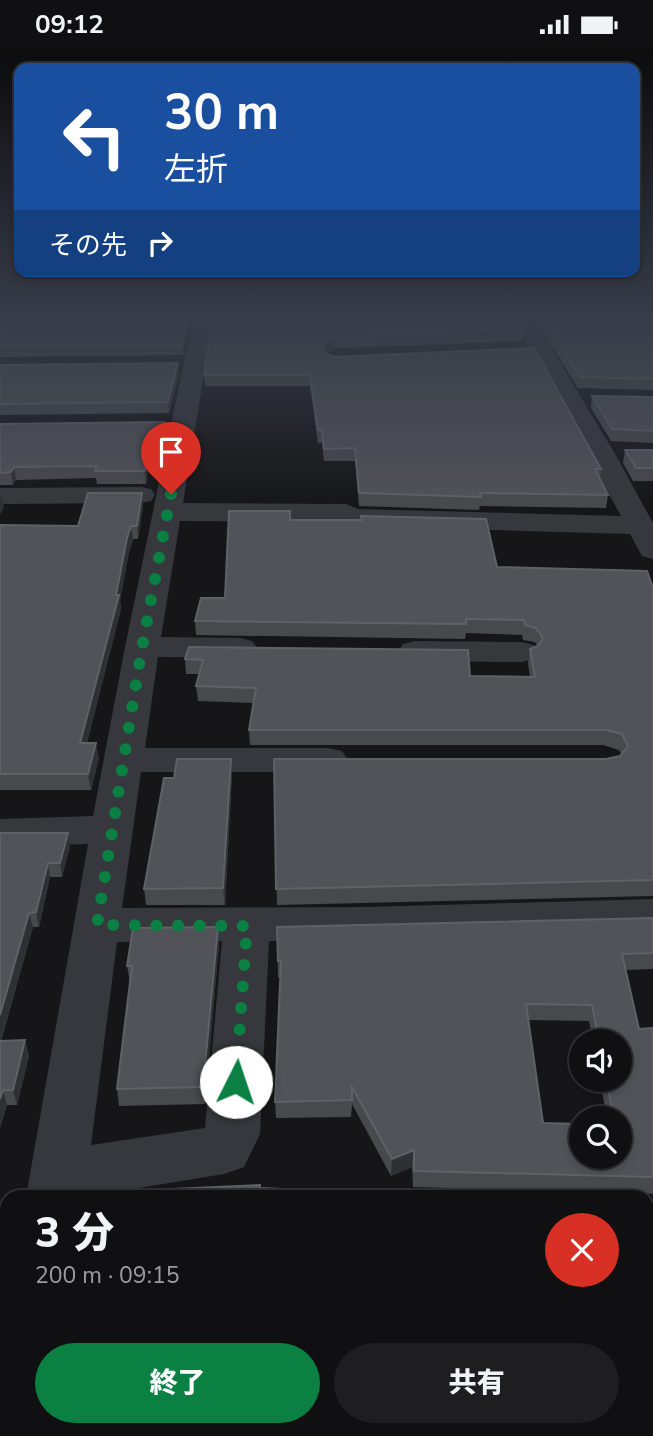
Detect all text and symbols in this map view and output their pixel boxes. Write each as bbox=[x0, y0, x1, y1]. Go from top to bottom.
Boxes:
text: 09:12 bbox=[35, 7, 104, 42]
text: 30 m bbox=[164, 79, 279, 146]
icon: left bbox=[49, 91, 140, 182]
text: 左折 bbox=[164, 148, 228, 191]
icon: right bbox=[141, 224, 179, 262]
text: その先 bbox=[49, 228, 127, 263]
pin bbox=[141, 422, 201, 494]
icon: arrive bbox=[152, 433, 190, 471]
map controls bbox=[569, 1029, 632, 1169]
button: sound bbox=[569, 1029, 632, 1092]
position arrow bbox=[199, 1045, 273, 1119]
button: search bbox=[569, 1106, 632, 1169]
text: 3 分 bbox=[35, 1205, 114, 1262]
button: close bbox=[545, 1213, 619, 1287]
text: 200 m · 09:15 bbox=[35, 1260, 180, 1291]
button: 終了 bbox=[35, 1343, 320, 1423]
button: 共有 bbox=[334, 1343, 619, 1423]

